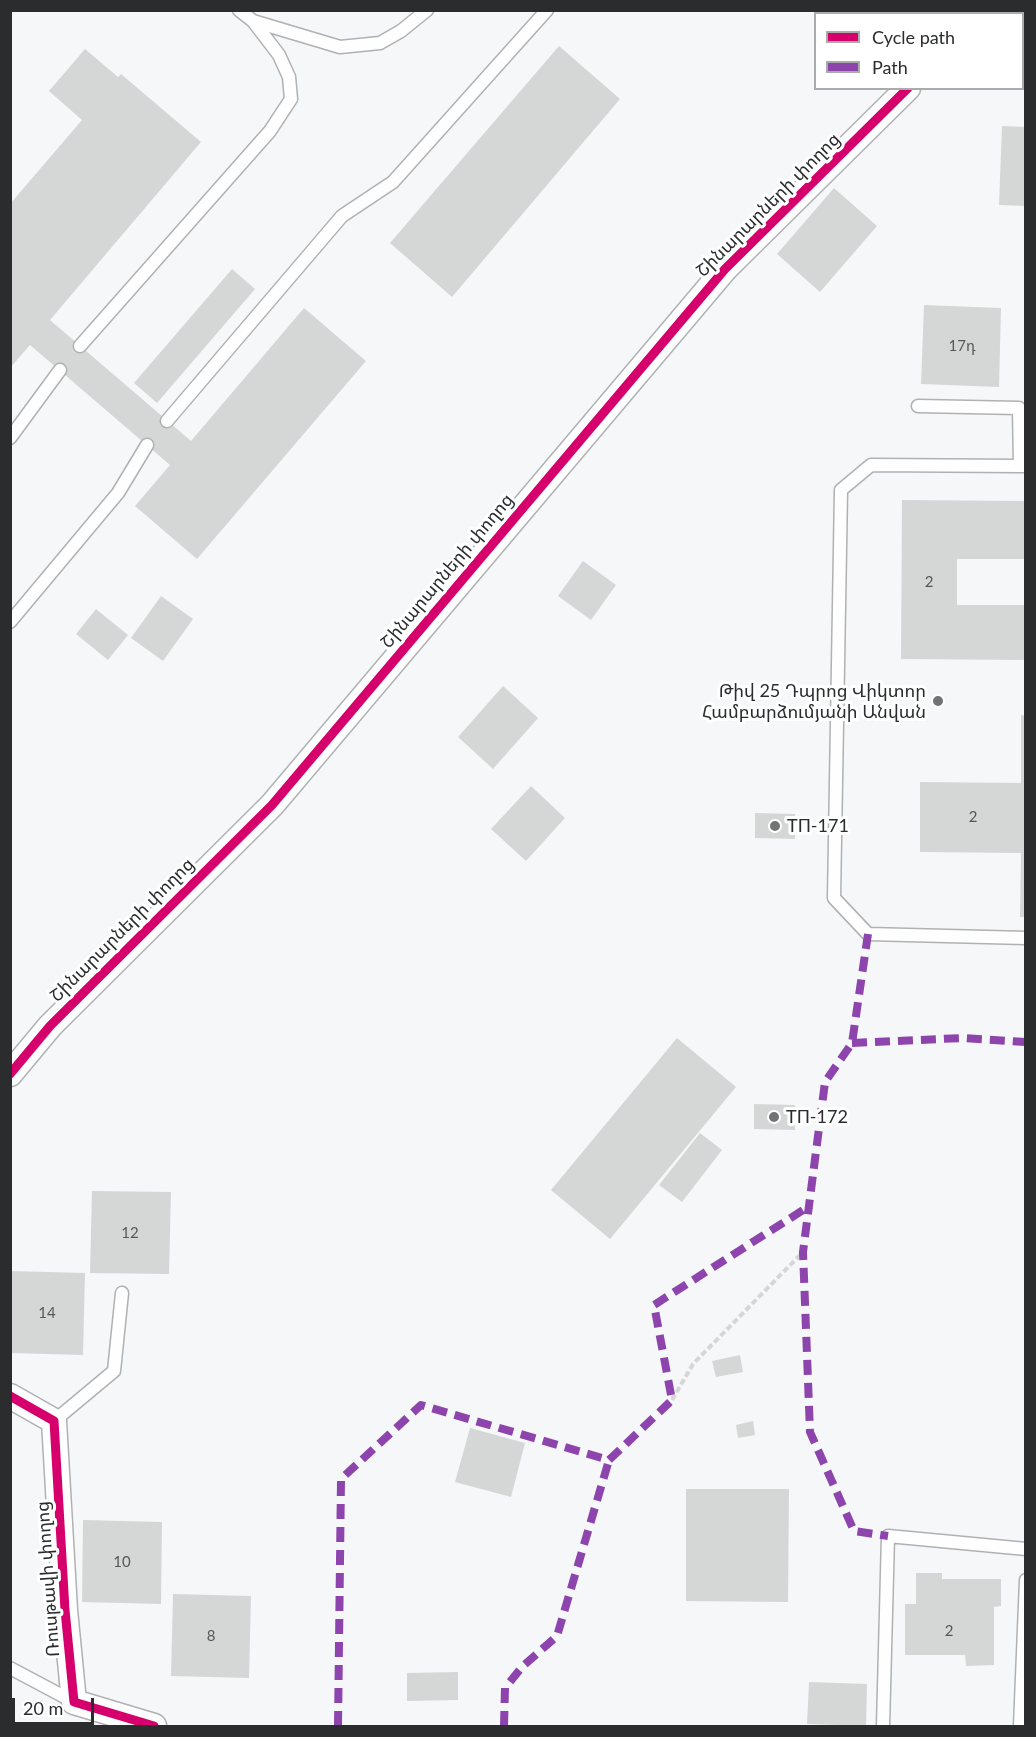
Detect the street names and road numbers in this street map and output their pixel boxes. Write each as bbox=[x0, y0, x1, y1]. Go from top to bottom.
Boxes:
street label: Շինարարների փողոց bbox=[691, 128, 845, 282]
street label: Շինարարների փողոց bbox=[376, 489, 518, 653]
street label: Շինարարների փողոց bbox=[45, 853, 199, 1007]
street label: Ռուսթավի փողոց bbox=[32, 1500, 64, 1658]

